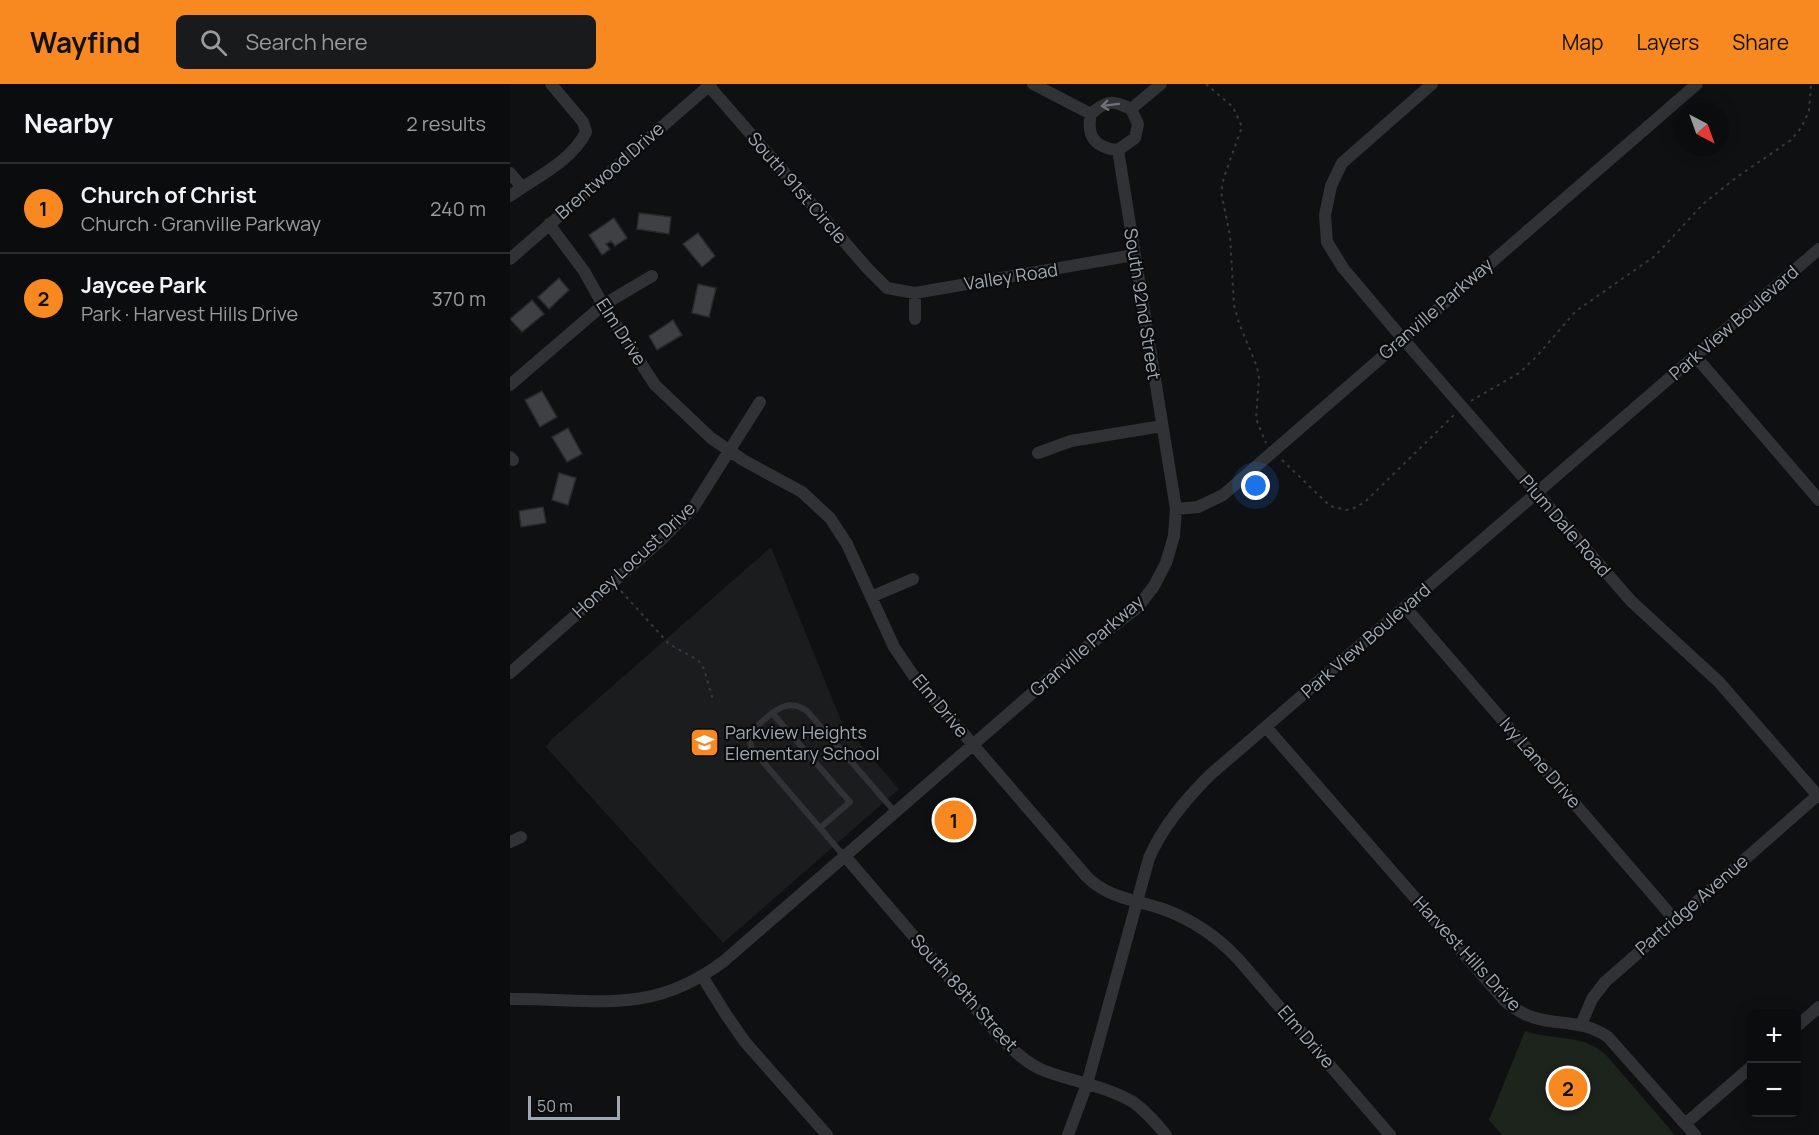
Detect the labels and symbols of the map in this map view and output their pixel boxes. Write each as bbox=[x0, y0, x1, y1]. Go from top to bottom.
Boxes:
one-way arrow bbox=[1101, 99, 1120, 110]
north arrow bbox=[1675, 102, 1729, 156]
street label: Brentwood Drive bbox=[550, 116, 669, 224]
street label: South 91st Circle bbox=[743, 127, 853, 248]
street label: South 92nd Street bbox=[1119, 226, 1167, 381]
street label: Granville Parkway bbox=[1373, 252, 1498, 364]
street label: Valley Road bbox=[962, 257, 1059, 295]
street label: Park View Boulevard bbox=[1664, 259, 1803, 385]
street label: Elm Drive bbox=[591, 293, 652, 370]
street label: Plum Dale Road bbox=[1515, 469, 1617, 581]
your location bbox=[1241, 471, 1270, 500]
street label: Honey Locust Drive bbox=[567, 496, 700, 623]
street label: Park View Boulevard bbox=[1296, 577, 1435, 703]
street label: Granville Parkway bbox=[1024, 589, 1149, 701]
street label: Elm Drive bbox=[907, 669, 974, 742]
street label: Ivy Lane Drive bbox=[1495, 712, 1587, 813]
place label: Parkview Heights Elementary School bbox=[725, 720, 880, 765]
school or university icon: Parkview Heights Elementary School bbox=[688, 727, 720, 759]
pin: 1 bbox=[934, 798, 974, 842]
street label: Partridge Avenue bbox=[1630, 849, 1753, 960]
street label: Harvest Hills Drive bbox=[1408, 891, 1527, 1016]
street label: South 89th Street bbox=[906, 929, 1024, 1056]
street label: Elm Drive bbox=[1273, 1000, 1341, 1073]
pin: 2 bbox=[1548, 1066, 1588, 1110]
scale bar bbox=[528, 1093, 620, 1120]

